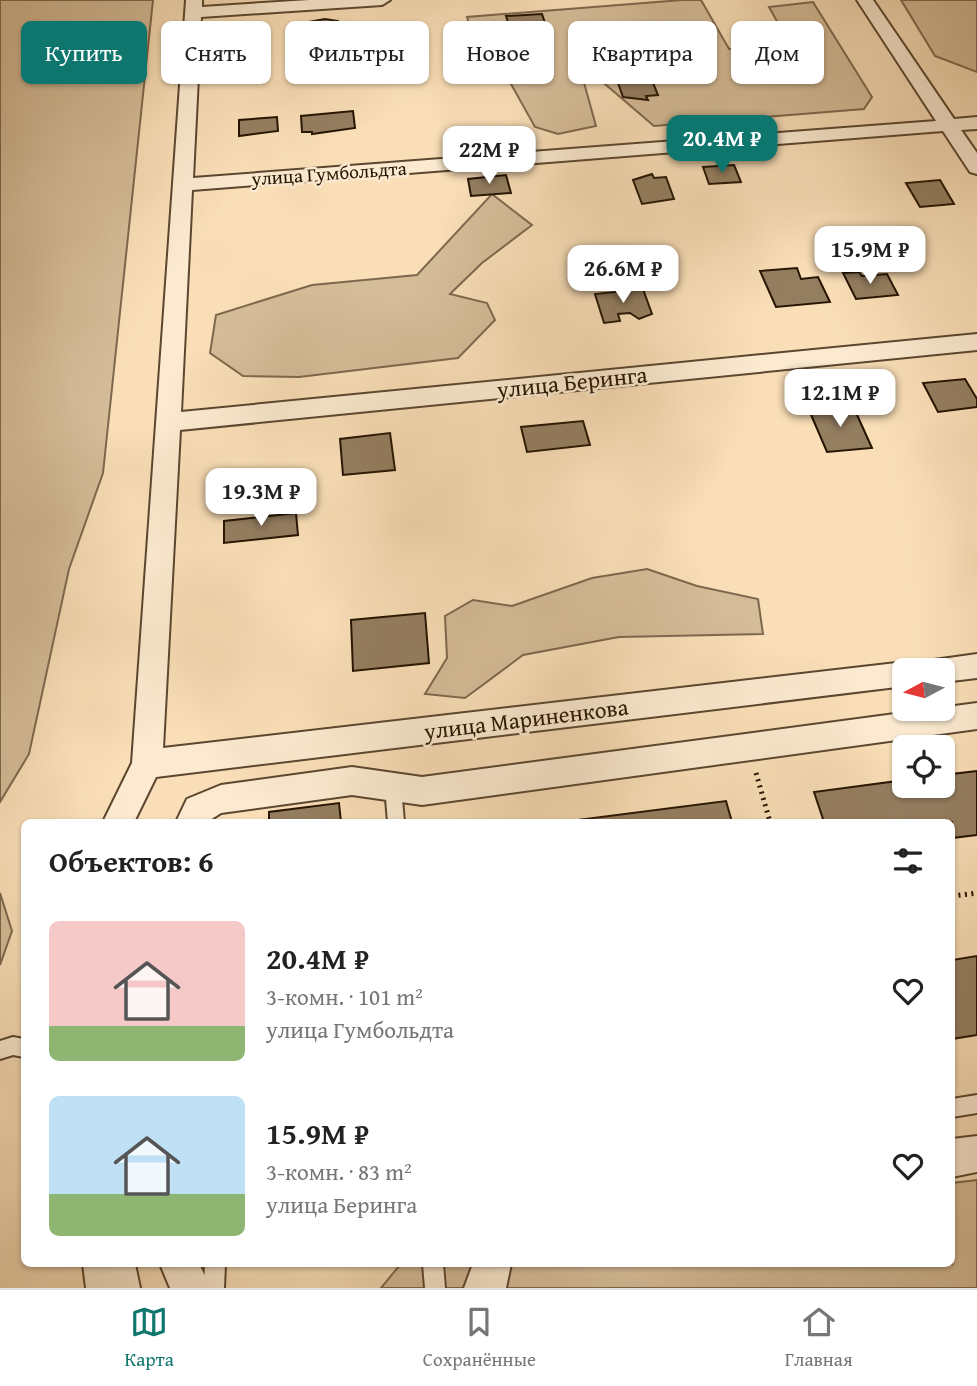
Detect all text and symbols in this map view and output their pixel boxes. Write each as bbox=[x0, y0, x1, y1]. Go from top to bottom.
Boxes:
chip: Купить bbox=[21, 21, 147, 84]
chip: Снять bbox=[161, 21, 271, 84]
chip: Фильтры bbox=[285, 21, 429, 84]
chip: Новое bbox=[443, 21, 554, 84]
chip: Квартира bbox=[568, 21, 717, 84]
chip: Дом bbox=[731, 21, 824, 84]
pin: 20.4M ₽ bbox=[657, 116, 787, 175]
text: 20.4M ₽ bbox=[682, 121, 762, 154]
pin: 22M ₽ bbox=[440, 127, 538, 186]
text: 22M ₽ bbox=[459, 132, 519, 165]
street label: улица Гумбольдта bbox=[250, 154, 407, 192]
pin: 15.9M ₽ bbox=[805, 226, 935, 286]
text: 15.9M ₽ bbox=[830, 232, 910, 265]
pin: 26.6M ₽ bbox=[558, 246, 688, 305]
text: 26.6M ₽ bbox=[583, 251, 663, 284]
street label: улица Беринга bbox=[494, 357, 649, 406]
pin: 12.1M ₽ bbox=[775, 370, 905, 429]
text: 12.1M ₽ bbox=[800, 375, 880, 408]
pin: 19.3M ₽ bbox=[196, 468, 326, 528]
text: 19.3M ₽ bbox=[221, 474, 301, 507]
north arrow bbox=[892, 658, 956, 721]
map controls bbox=[892, 658, 955, 798]
street label: улица Мариненкова bbox=[421, 690, 630, 748]
button: locate bbox=[892, 735, 955, 798]
text: Объектов: 6 bbox=[49, 839, 213, 883]
icon: filters bbox=[889, 842, 927, 880]
text: 20.4M ₽ bbox=[266, 936, 369, 980]
icon: home bbox=[105, 949, 189, 1033]
icon: heart bbox=[889, 972, 927, 1010]
text: 3-комн. · 101 m² bbox=[266, 980, 423, 1013]
text: улица Гумбольдта bbox=[266, 1013, 454, 1046]
text: 15.9M ₽ bbox=[266, 1111, 369, 1155]
icon: home bbox=[105, 1124, 189, 1208]
icon: heart bbox=[889, 1147, 927, 1185]
text: 3-комн. · 83 m² bbox=[266, 1155, 412, 1188]
text: улица Беринга bbox=[266, 1188, 417, 1221]
tab: Карта bbox=[124, 1303, 174, 1373]
tab: Сохранённые bbox=[423, 1303, 536, 1373]
tab: Главная bbox=[785, 1303, 853, 1373]

